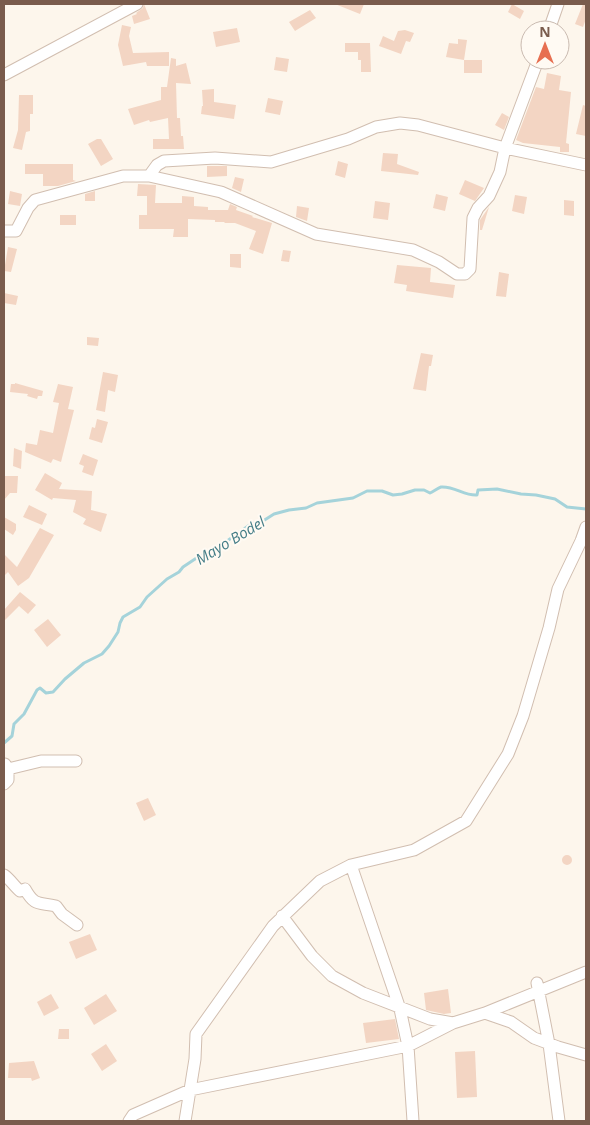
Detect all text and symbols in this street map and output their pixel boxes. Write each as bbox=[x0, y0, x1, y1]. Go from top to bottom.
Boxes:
north arrow bbox=[520, 20, 570, 70]
text: N bbox=[539, 22, 551, 41]
water label: Mayo Bodel bbox=[192, 511, 269, 569]

